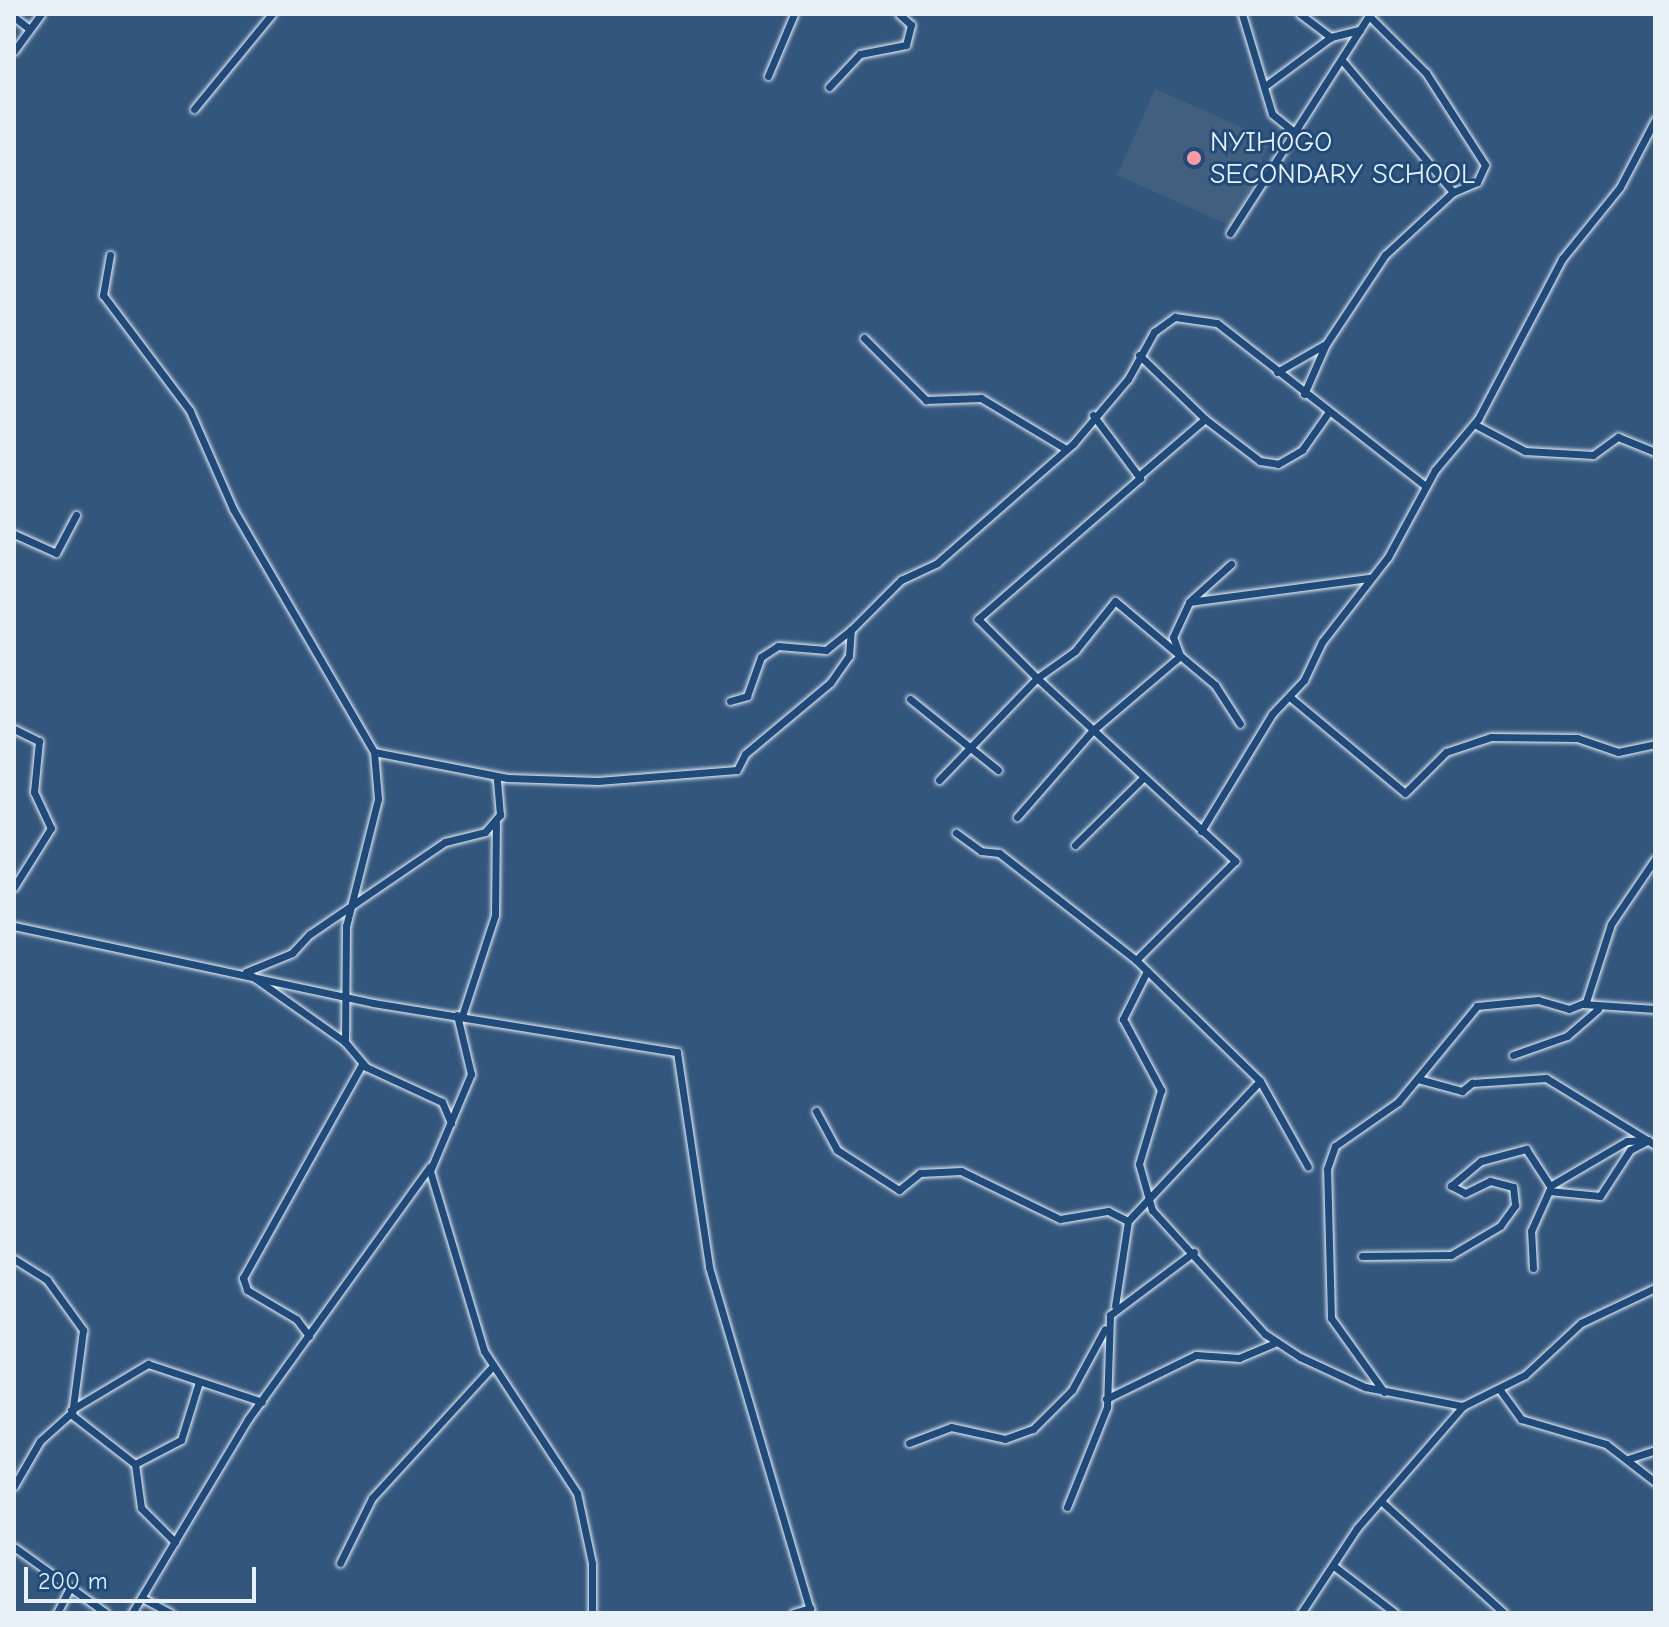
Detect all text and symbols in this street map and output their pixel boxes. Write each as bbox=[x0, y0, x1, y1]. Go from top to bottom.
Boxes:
place label: NYIHOGO SECONDARY SCHOOL bbox=[1210, 125, 1475, 191]
marker: NYIHOGO SECONDARY SCHOOL bbox=[1185, 149, 1203, 167]
scale bar bbox=[28, 1551, 260, 1601]
text: 200 m bbox=[38, 1567, 108, 1595]

